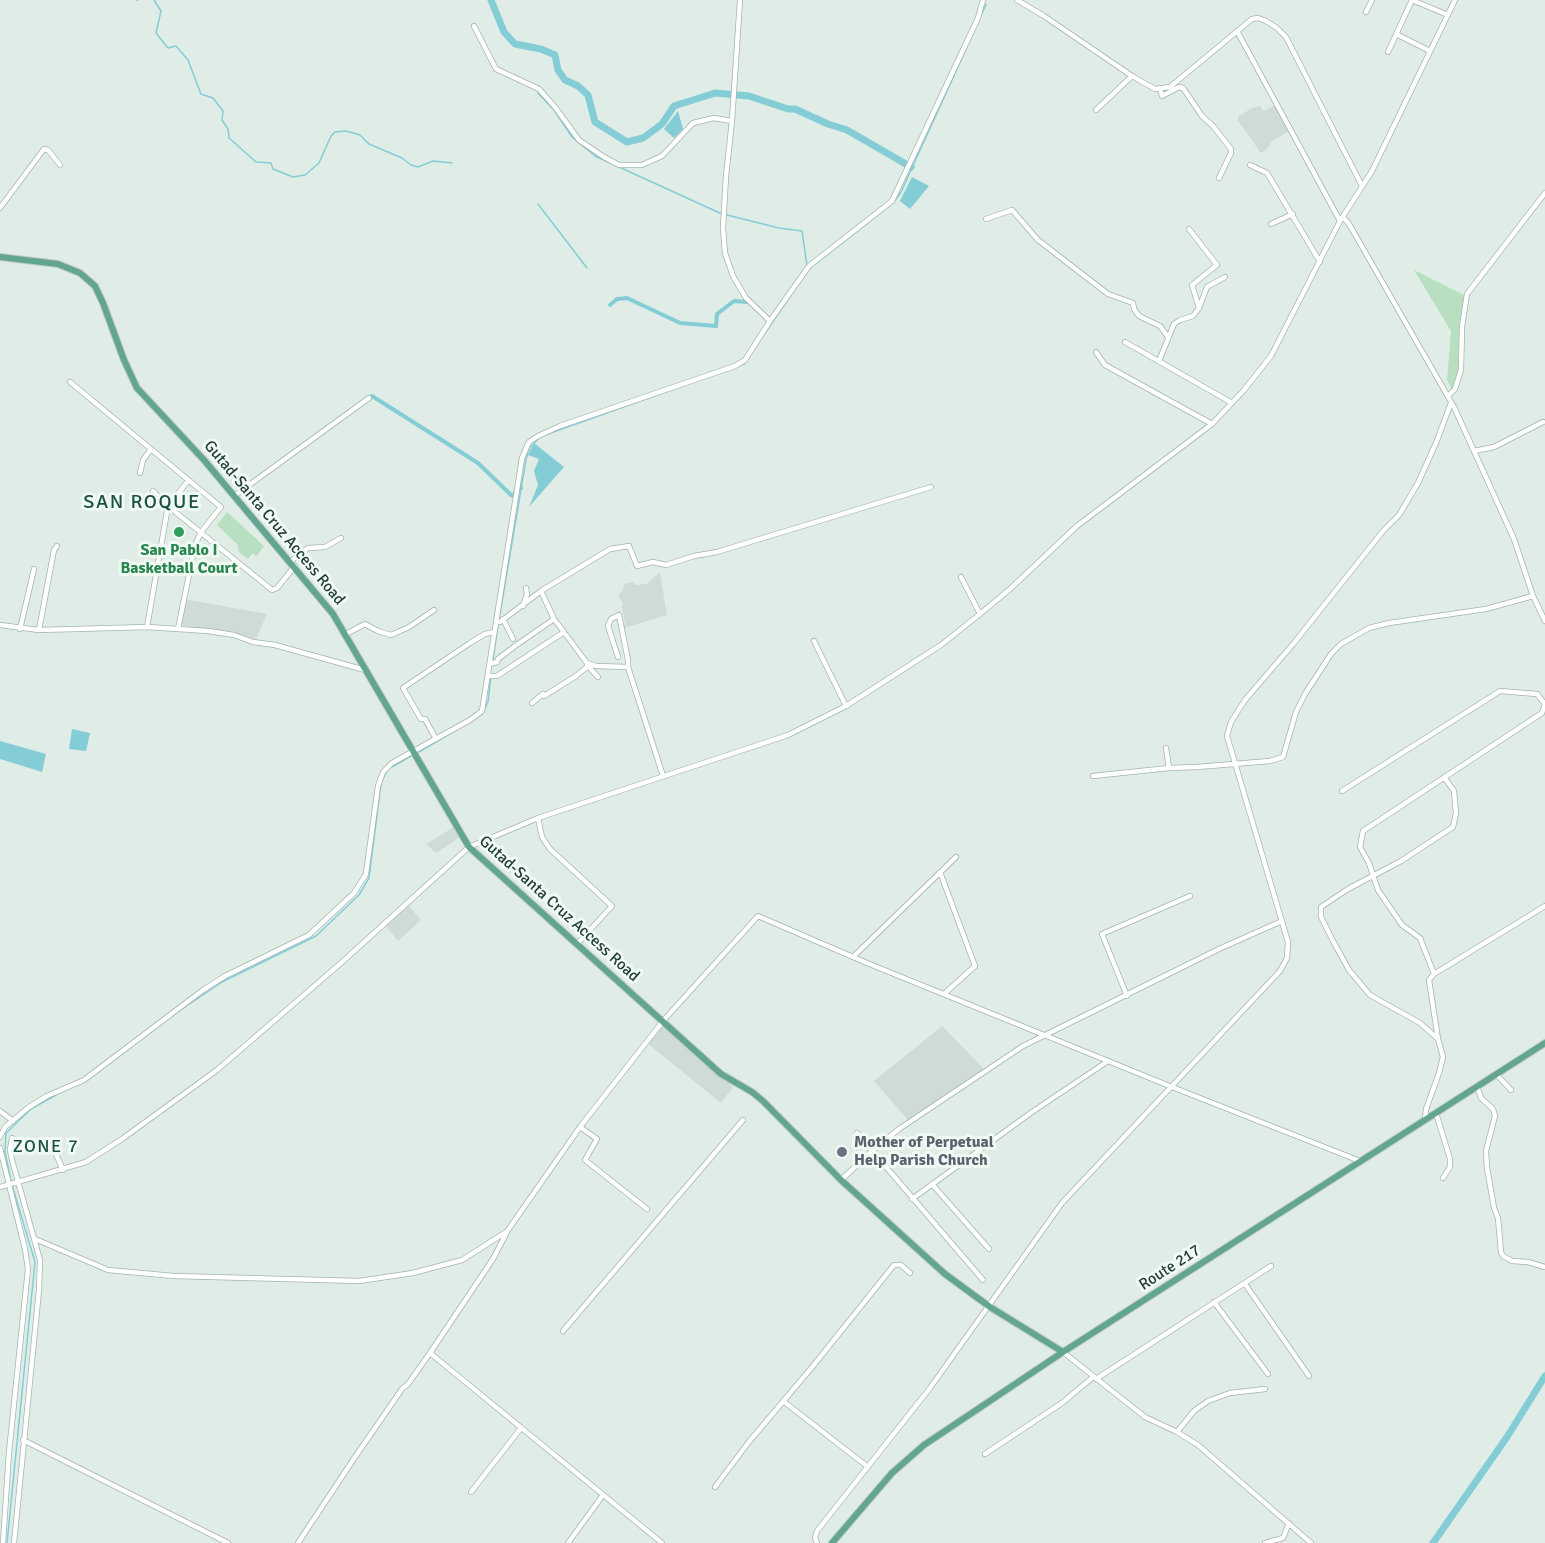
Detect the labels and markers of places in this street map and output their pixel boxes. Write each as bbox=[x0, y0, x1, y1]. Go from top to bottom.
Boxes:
marker: San Pablo I Basketball Court bbox=[172, 525, 186, 539]
place label: San Pablo I Basketball Court bbox=[120, 541, 238, 579]
place label: Mother of Perpetual Help Parish Church bbox=[854, 1133, 994, 1171]
marker: Mother of Perpetual Help Parish Church bbox=[835, 1145, 849, 1159]

